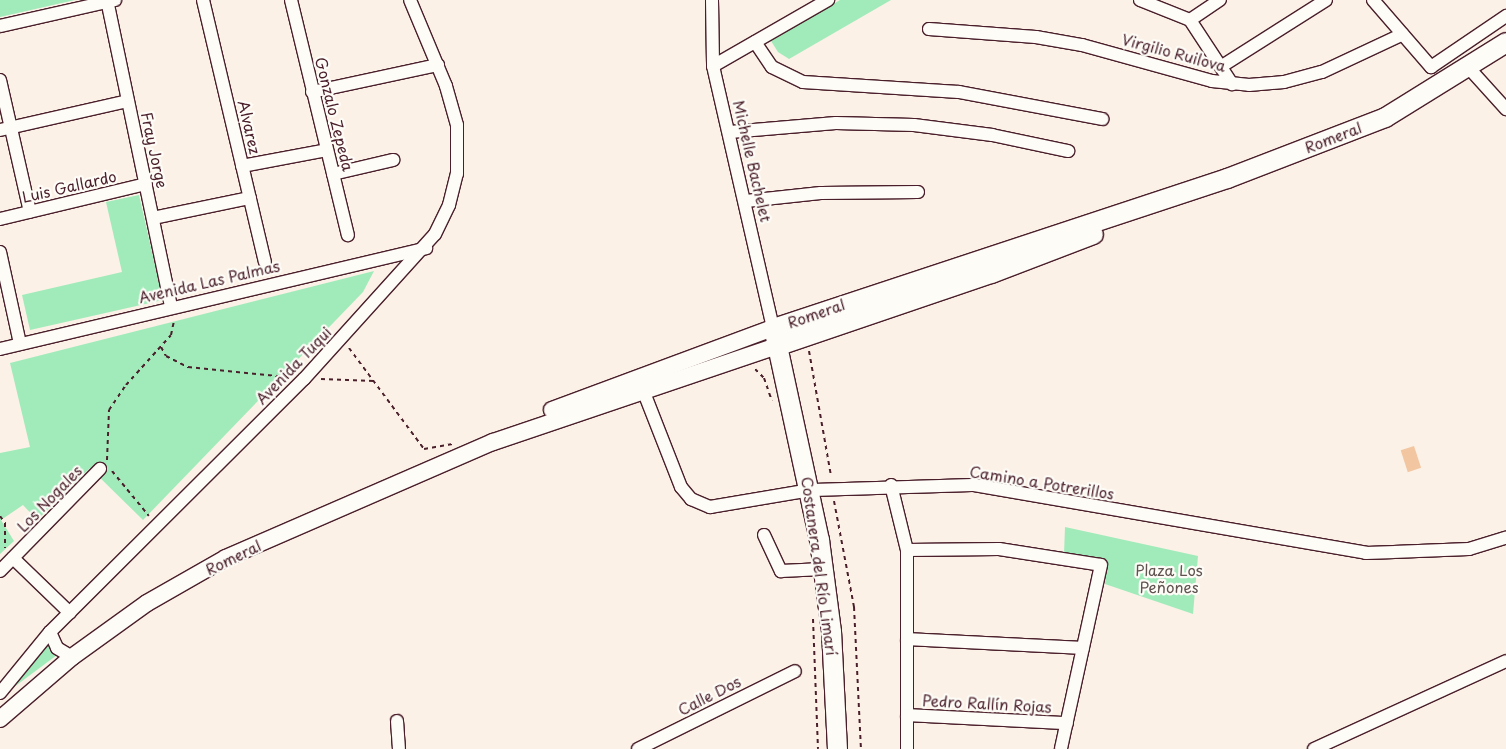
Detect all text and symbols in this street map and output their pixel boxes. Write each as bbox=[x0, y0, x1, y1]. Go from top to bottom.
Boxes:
street label: Virgilio Ruilova bbox=[1120, 29, 1228, 75]
street label: Gonzalo Zepeda bbox=[312, 55, 358, 173]
street label: Alvarez bbox=[235, 98, 265, 156]
street label: Michelle Bachelet bbox=[730, 98, 776, 224]
street label: Fray Jorge bbox=[138, 110, 172, 190]
street label: Romeral bbox=[1302, 118, 1364, 156]
street label: Luis Gallardo bbox=[20, 166, 118, 206]
street label: Avenida Las Palmas bbox=[137, 256, 281, 306]
street label: Romeral bbox=[785, 295, 847, 331]
street label: Avenida Tuqui bbox=[252, 323, 334, 407]
street label: Los Nogales bbox=[12, 461, 86, 535]
street label: Camino a Potrerillos bbox=[968, 462, 1116, 502]
street label: Costanera del Río Limarí bbox=[799, 475, 841, 657]
street label: Romeral bbox=[202, 536, 264, 578]
park label: Plaza Los Peñones bbox=[1135, 560, 1203, 595]
street label: Calle Dos bbox=[674, 671, 744, 719]
street label: Pedro Rallín Rojas bbox=[922, 691, 1052, 715]

